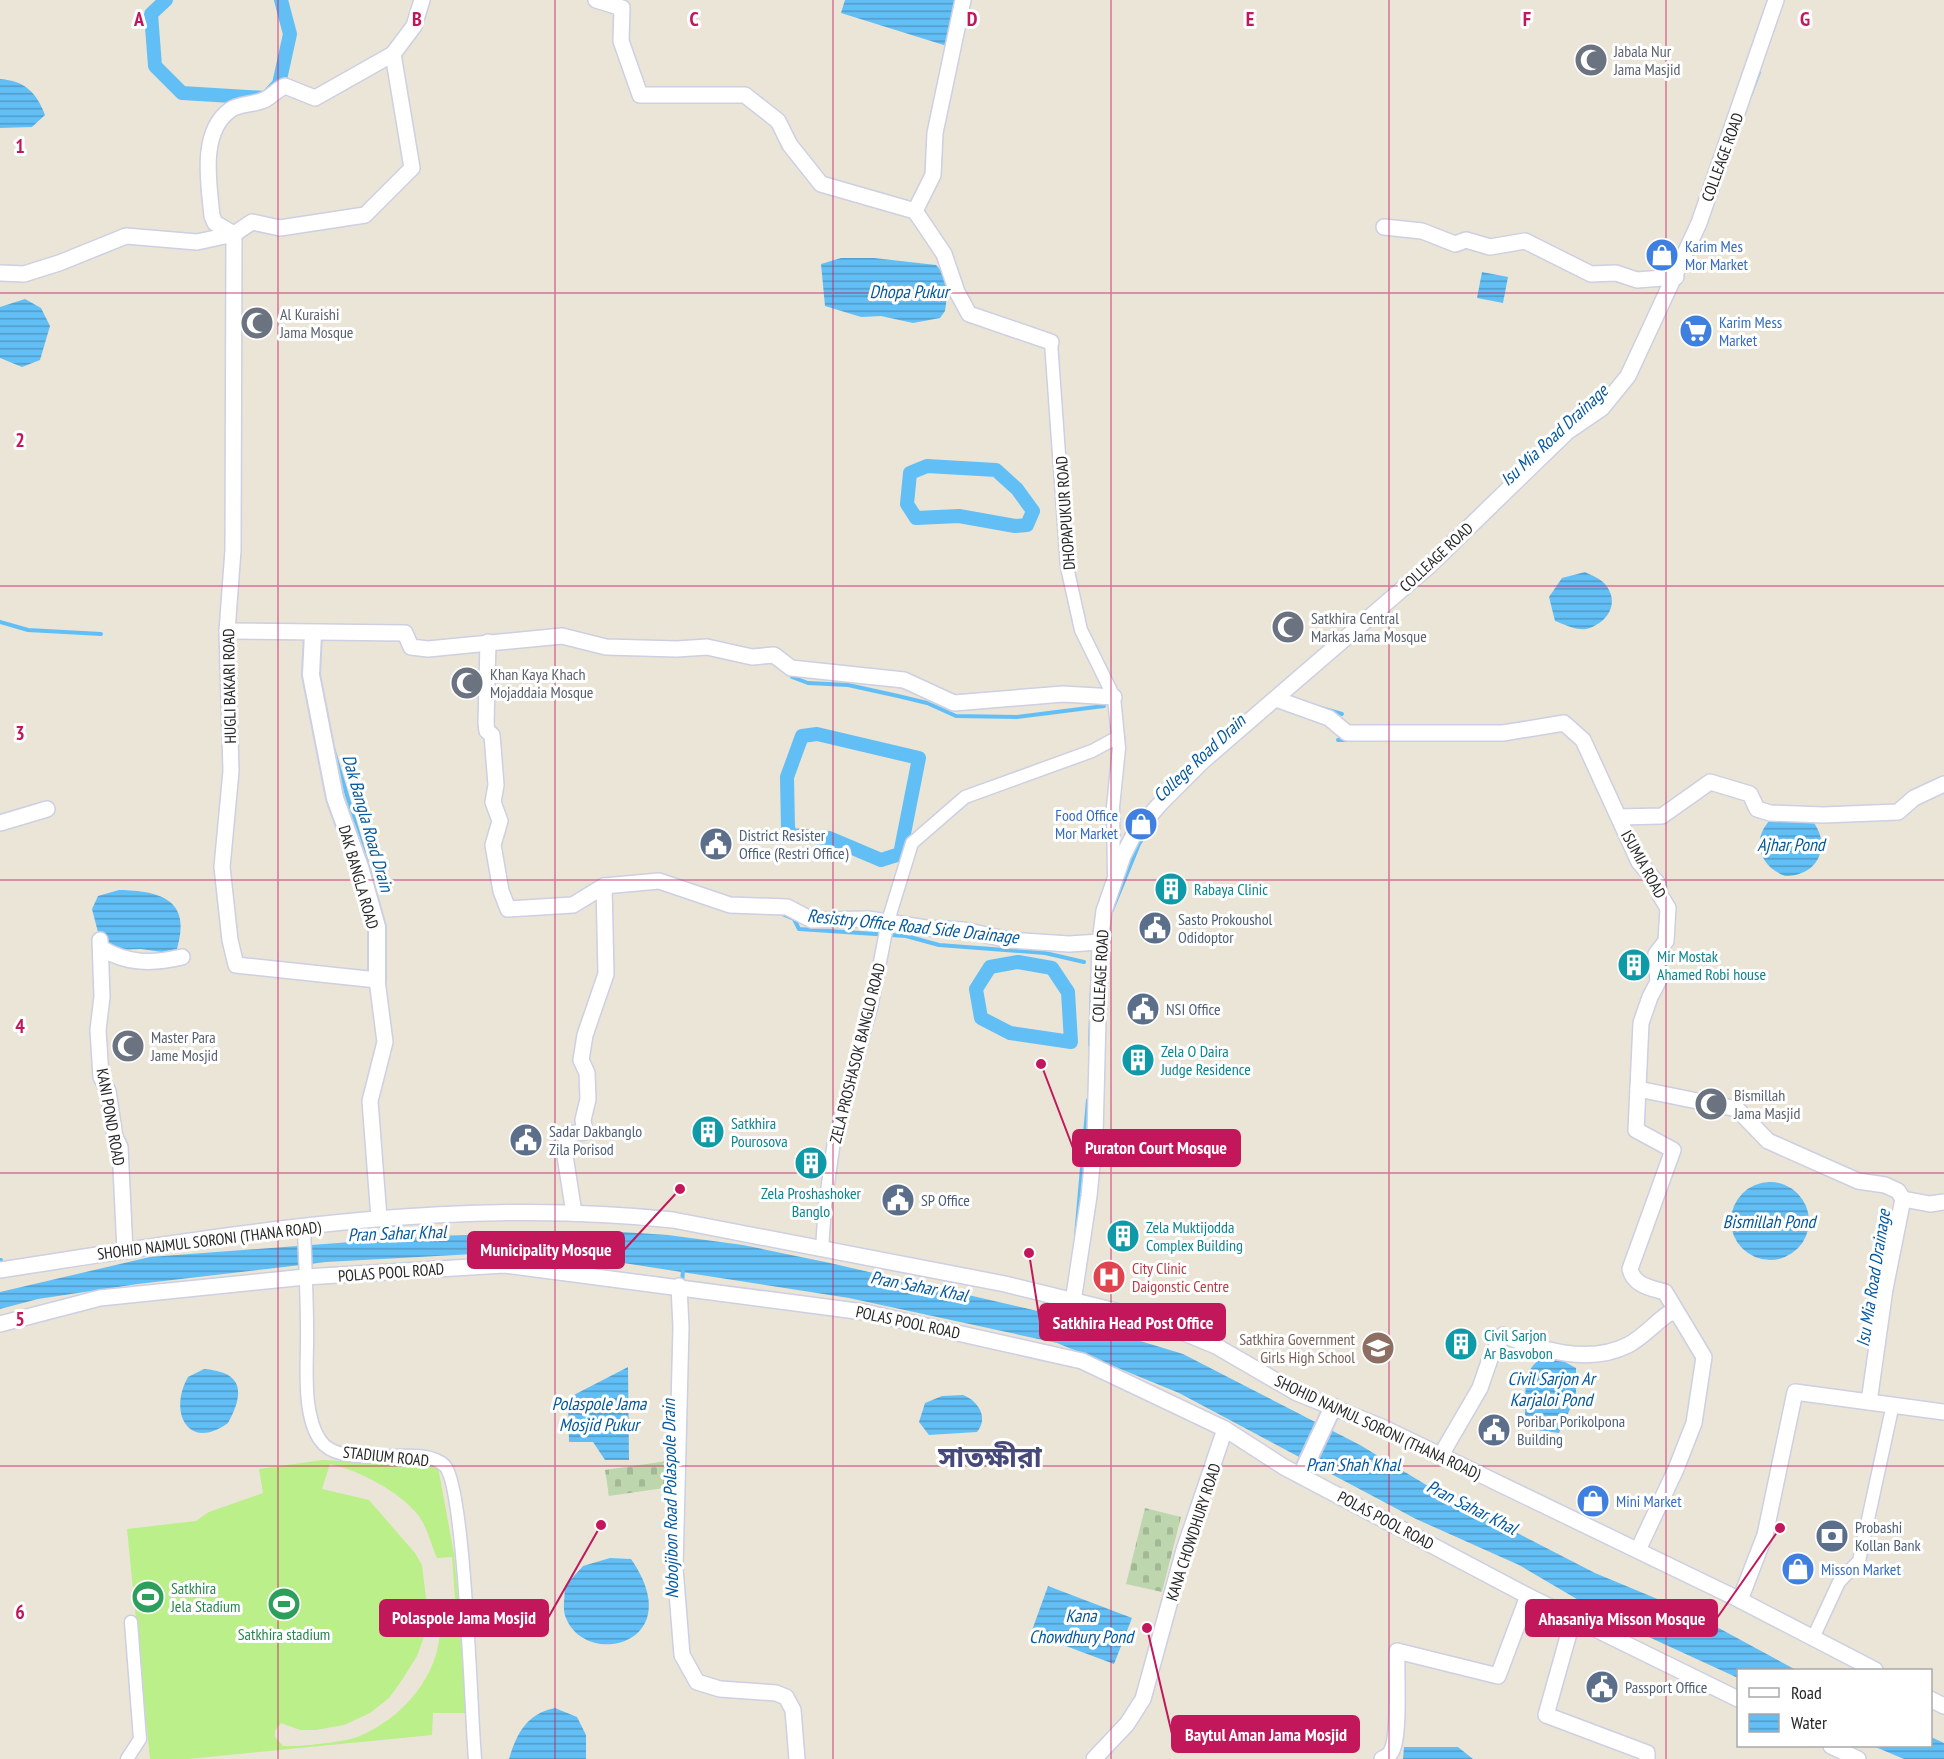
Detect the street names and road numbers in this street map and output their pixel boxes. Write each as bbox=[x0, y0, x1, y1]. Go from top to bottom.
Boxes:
street label: COLLEAGE ROAD bbox=[1697, 110, 1747, 204]
street label: DHOPAPUKUR ROAD bbox=[1051, 455, 1079, 571]
street label: COLLEAGE ROAD bbox=[1395, 518, 1477, 596]
street label: HUGLI BAKARI ROAD bbox=[218, 628, 240, 744]
street label: DAK BANGLA ROAD bbox=[335, 823, 383, 931]
street label: ISUMIA ROAD bbox=[1617, 826, 1671, 902]
street label: COLLEAGE ROAD bbox=[1088, 929, 1112, 1023]
street label: ZELA PROSHASOK BANGLO ROAD bbox=[825, 961, 889, 1145]
street label: KANI POND ROAD bbox=[93, 1067, 129, 1167]
street label: SHOHID NAJMUL SORONI (THANA ROAD) bbox=[96, 1216, 322, 1264]
street label: POLAS POOL ROAD bbox=[337, 1258, 445, 1286]
street label: POLAS POOL ROAD bbox=[854, 1301, 962, 1343]
street label: SHOHID NAJMUL SORONI (THANA ROAD) bbox=[1272, 1370, 1484, 1484]
street label: STADIUM ROAD bbox=[342, 1442, 430, 1470]
street label: KANA CHOWDHURY ROAD bbox=[1161, 1461, 1225, 1603]
street label: POLAS POOL ROAD bbox=[1334, 1486, 1438, 1554]

